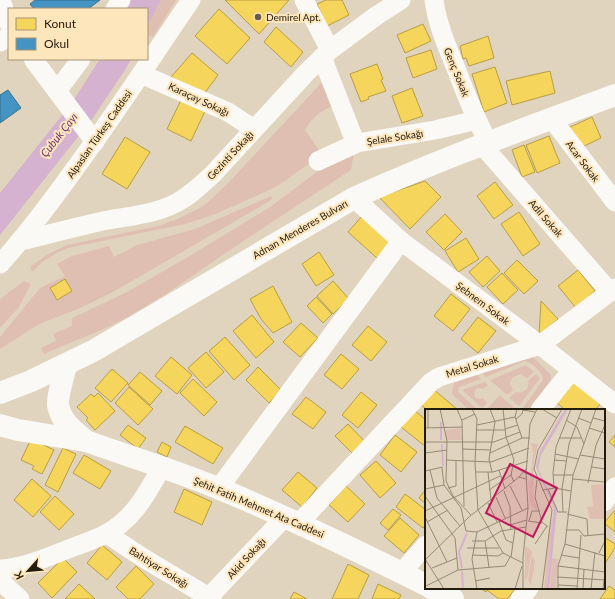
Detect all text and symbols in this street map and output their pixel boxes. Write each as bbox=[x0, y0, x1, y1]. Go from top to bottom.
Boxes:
legend bbox=[8, 8, 148, 60]
place label: Demirel Apt. bbox=[266, 11, 321, 23]
marker: Demirel Apt. bbox=[253, 12, 263, 22]
text: Konut bbox=[44, 16, 77, 31]
text: Okul bbox=[44, 36, 69, 51]
street label: Genç Sokak bbox=[442, 46, 473, 99]
street label: Karaçay Sokağı bbox=[167, 80, 231, 118]
street label: Alpaslan Türkeş Caddesi bbox=[64, 88, 134, 180]
water label: Çubuk Çayı bbox=[37, 110, 80, 159]
street label: Şelale Sokağı bbox=[366, 127, 424, 147]
street label: Gezinti Sokağı bbox=[204, 128, 256, 182]
street label: Acar Sokak bbox=[564, 138, 603, 185]
street label: Adnan Menderes Bulvarı bbox=[250, 197, 350, 261]
street label: Adil Sokak bbox=[526, 197, 566, 240]
street label: Şebnem Sokak bbox=[454, 279, 513, 328]
street label: Metal Sokak bbox=[444, 352, 500, 380]
inset map bbox=[425, 409, 605, 589]
street label: Şehit Fatih Mehmet Ata Caddesi bbox=[192, 474, 326, 540]
street label: Akid Sokağı bbox=[224, 535, 268, 581]
street label: Bahtiyar Sokağı bbox=[127, 544, 191, 590]
north arrow bbox=[8, 551, 48, 591]
text: K bbox=[11, 569, 26, 582]

